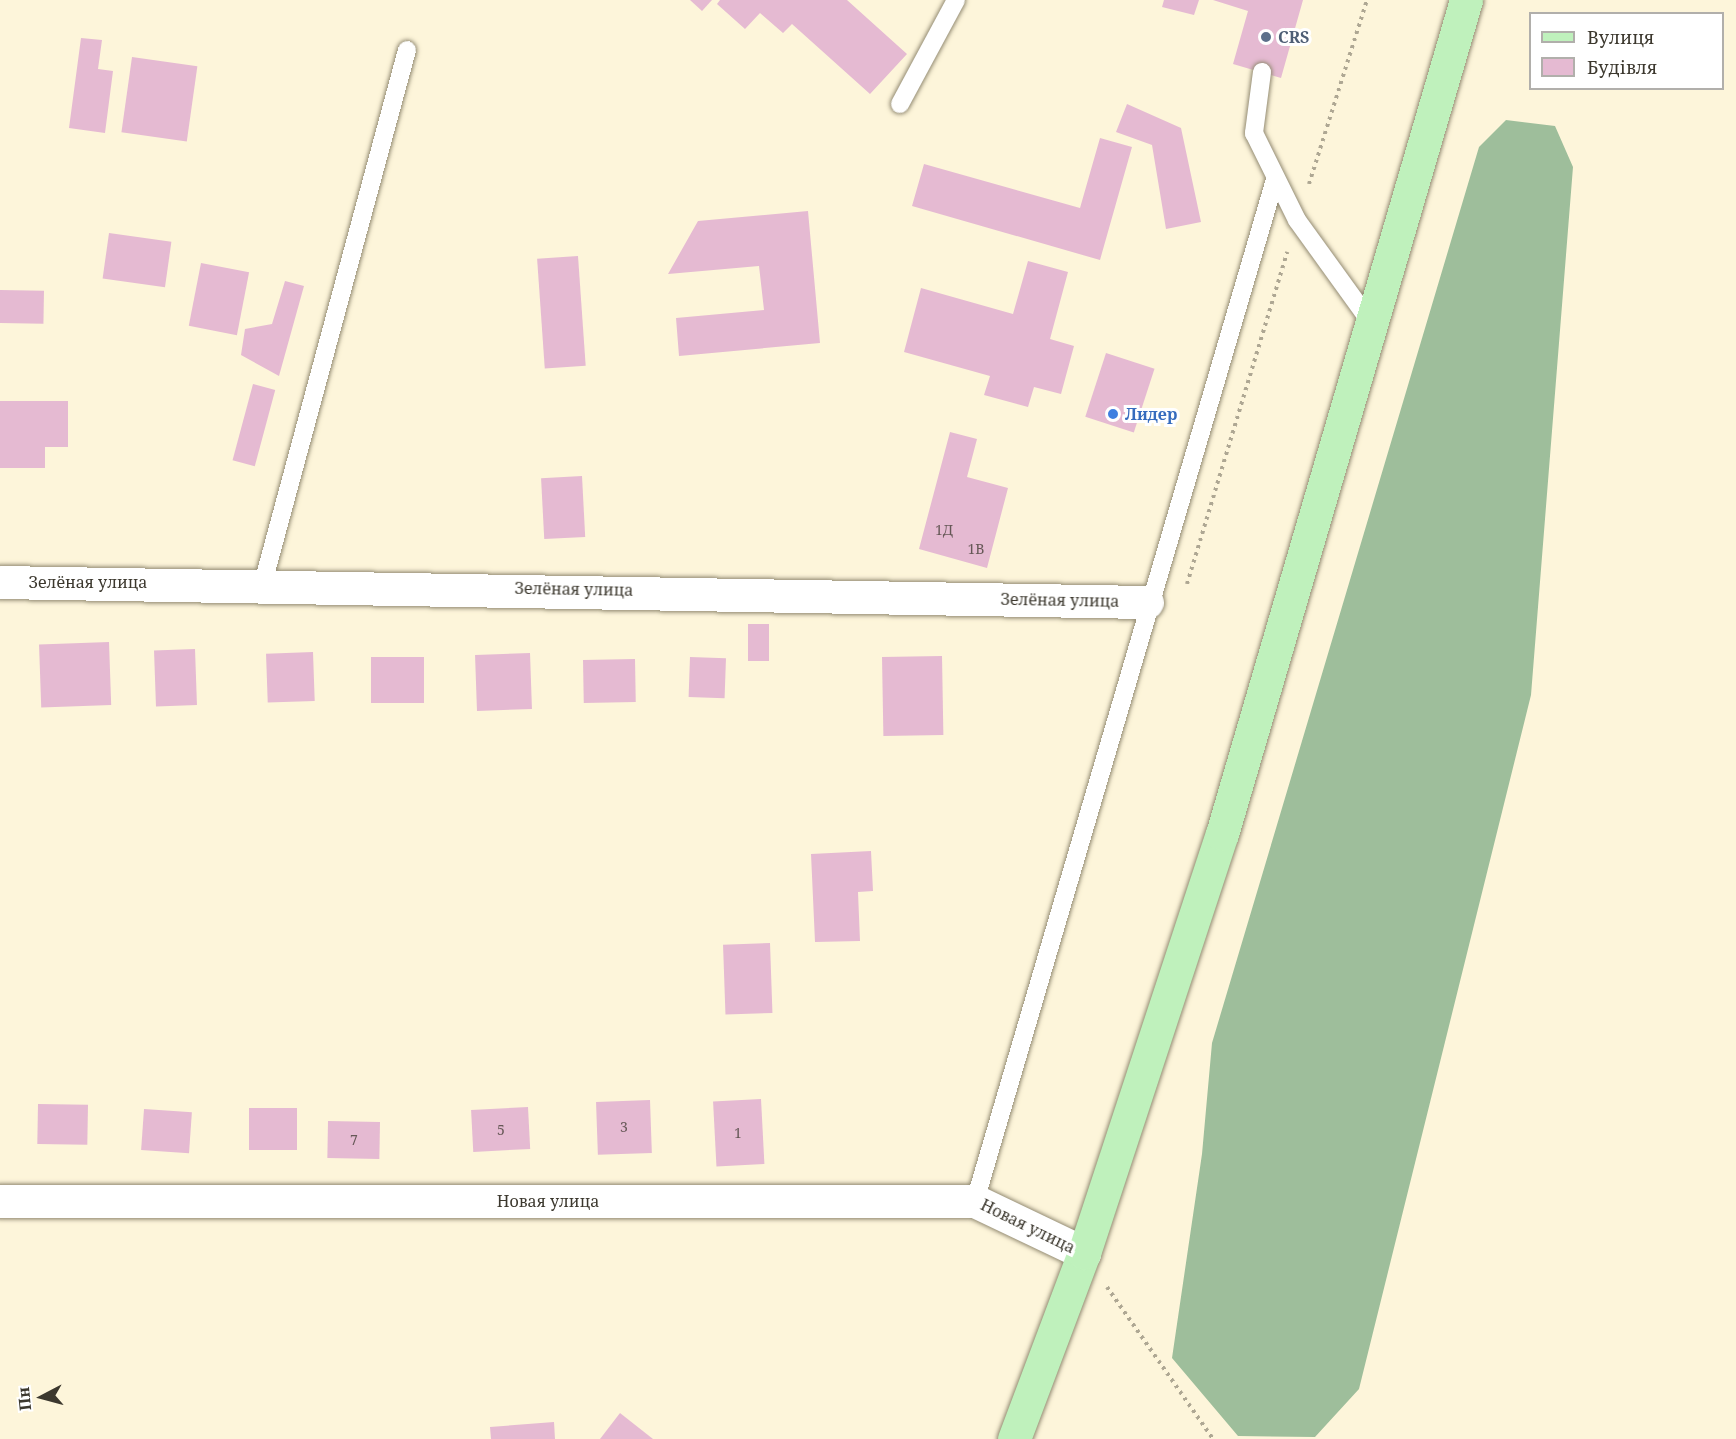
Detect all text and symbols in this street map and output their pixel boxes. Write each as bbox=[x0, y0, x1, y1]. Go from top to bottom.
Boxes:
legend bbox=[1529, 12, 1724, 90]
text: Вулиця bbox=[1587, 25, 1654, 49]
place label: CRS bbox=[1278, 27, 1309, 47]
marker: CRS bbox=[1259, 30, 1273, 44]
text: Будівля bbox=[1587, 55, 1657, 79]
place label: Лидер bbox=[1125, 404, 1177, 424]
marker: Лидер bbox=[1106, 407, 1120, 421]
house number: 1Д bbox=[935, 522, 953, 538]
house number: 1В bbox=[968, 541, 984, 557]
street label: Зелёная улица bbox=[29, 572, 147, 592]
street label: Зелёная улица bbox=[514, 578, 634, 600]
street label: Зелёная улица bbox=[1000, 589, 1120, 611]
house number: 3 bbox=[620, 1119, 628, 1135]
house number: 5 bbox=[497, 1122, 505, 1138]
house number: 1 bbox=[734, 1125, 742, 1141]
house number: 7 bbox=[350, 1132, 358, 1148]
street label: Новая улица bbox=[497, 1191, 599, 1211]
street label: Новая улица bbox=[978, 1195, 1078, 1257]
north arrow bbox=[12, 1367, 72, 1427]
text: Пн bbox=[12, 1386, 36, 1412]

